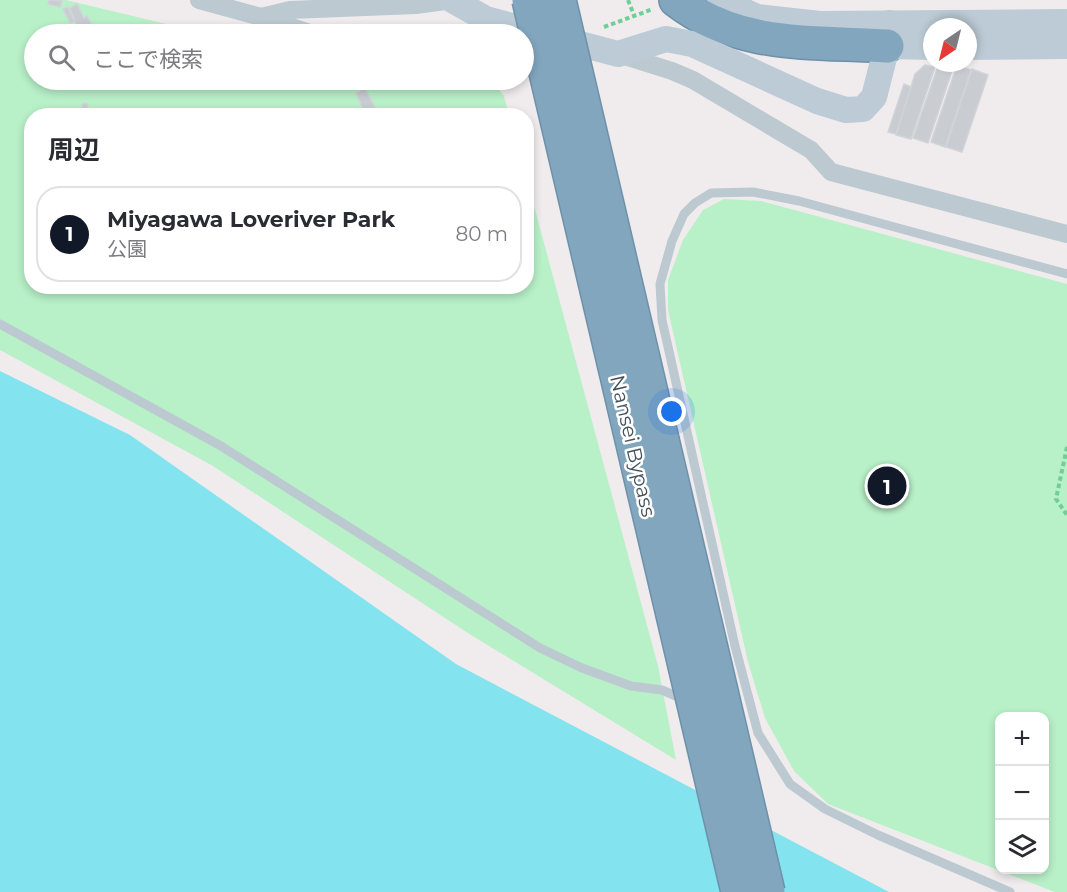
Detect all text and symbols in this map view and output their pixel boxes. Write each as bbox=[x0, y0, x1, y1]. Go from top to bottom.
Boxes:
north arrow bbox=[923, 18, 977, 72]
search box bbox=[24, 24, 534, 90]
icon: search bbox=[45, 41, 78, 74]
text: ここで検索 bbox=[93, 46, 203, 73]
text: 周辺 bbox=[48, 134, 100, 166]
text: Miyagawa Loveriver Park bbox=[107, 206, 395, 233]
text: 1 bbox=[66, 222, 73, 246]
text: 80 m bbox=[456, 222, 508, 246]
text: 公園 bbox=[107, 237, 147, 261]
street label: Nansei Bypass bbox=[605, 373, 661, 519]
your location bbox=[657, 397, 686, 426]
pin: 1 bbox=[868, 464, 906, 508]
map controls bbox=[995, 712, 1049, 874]
button: + bbox=[995, 712, 1049, 766]
button: − bbox=[995, 766, 1049, 820]
button: layers bbox=[995, 820, 1049, 874]

